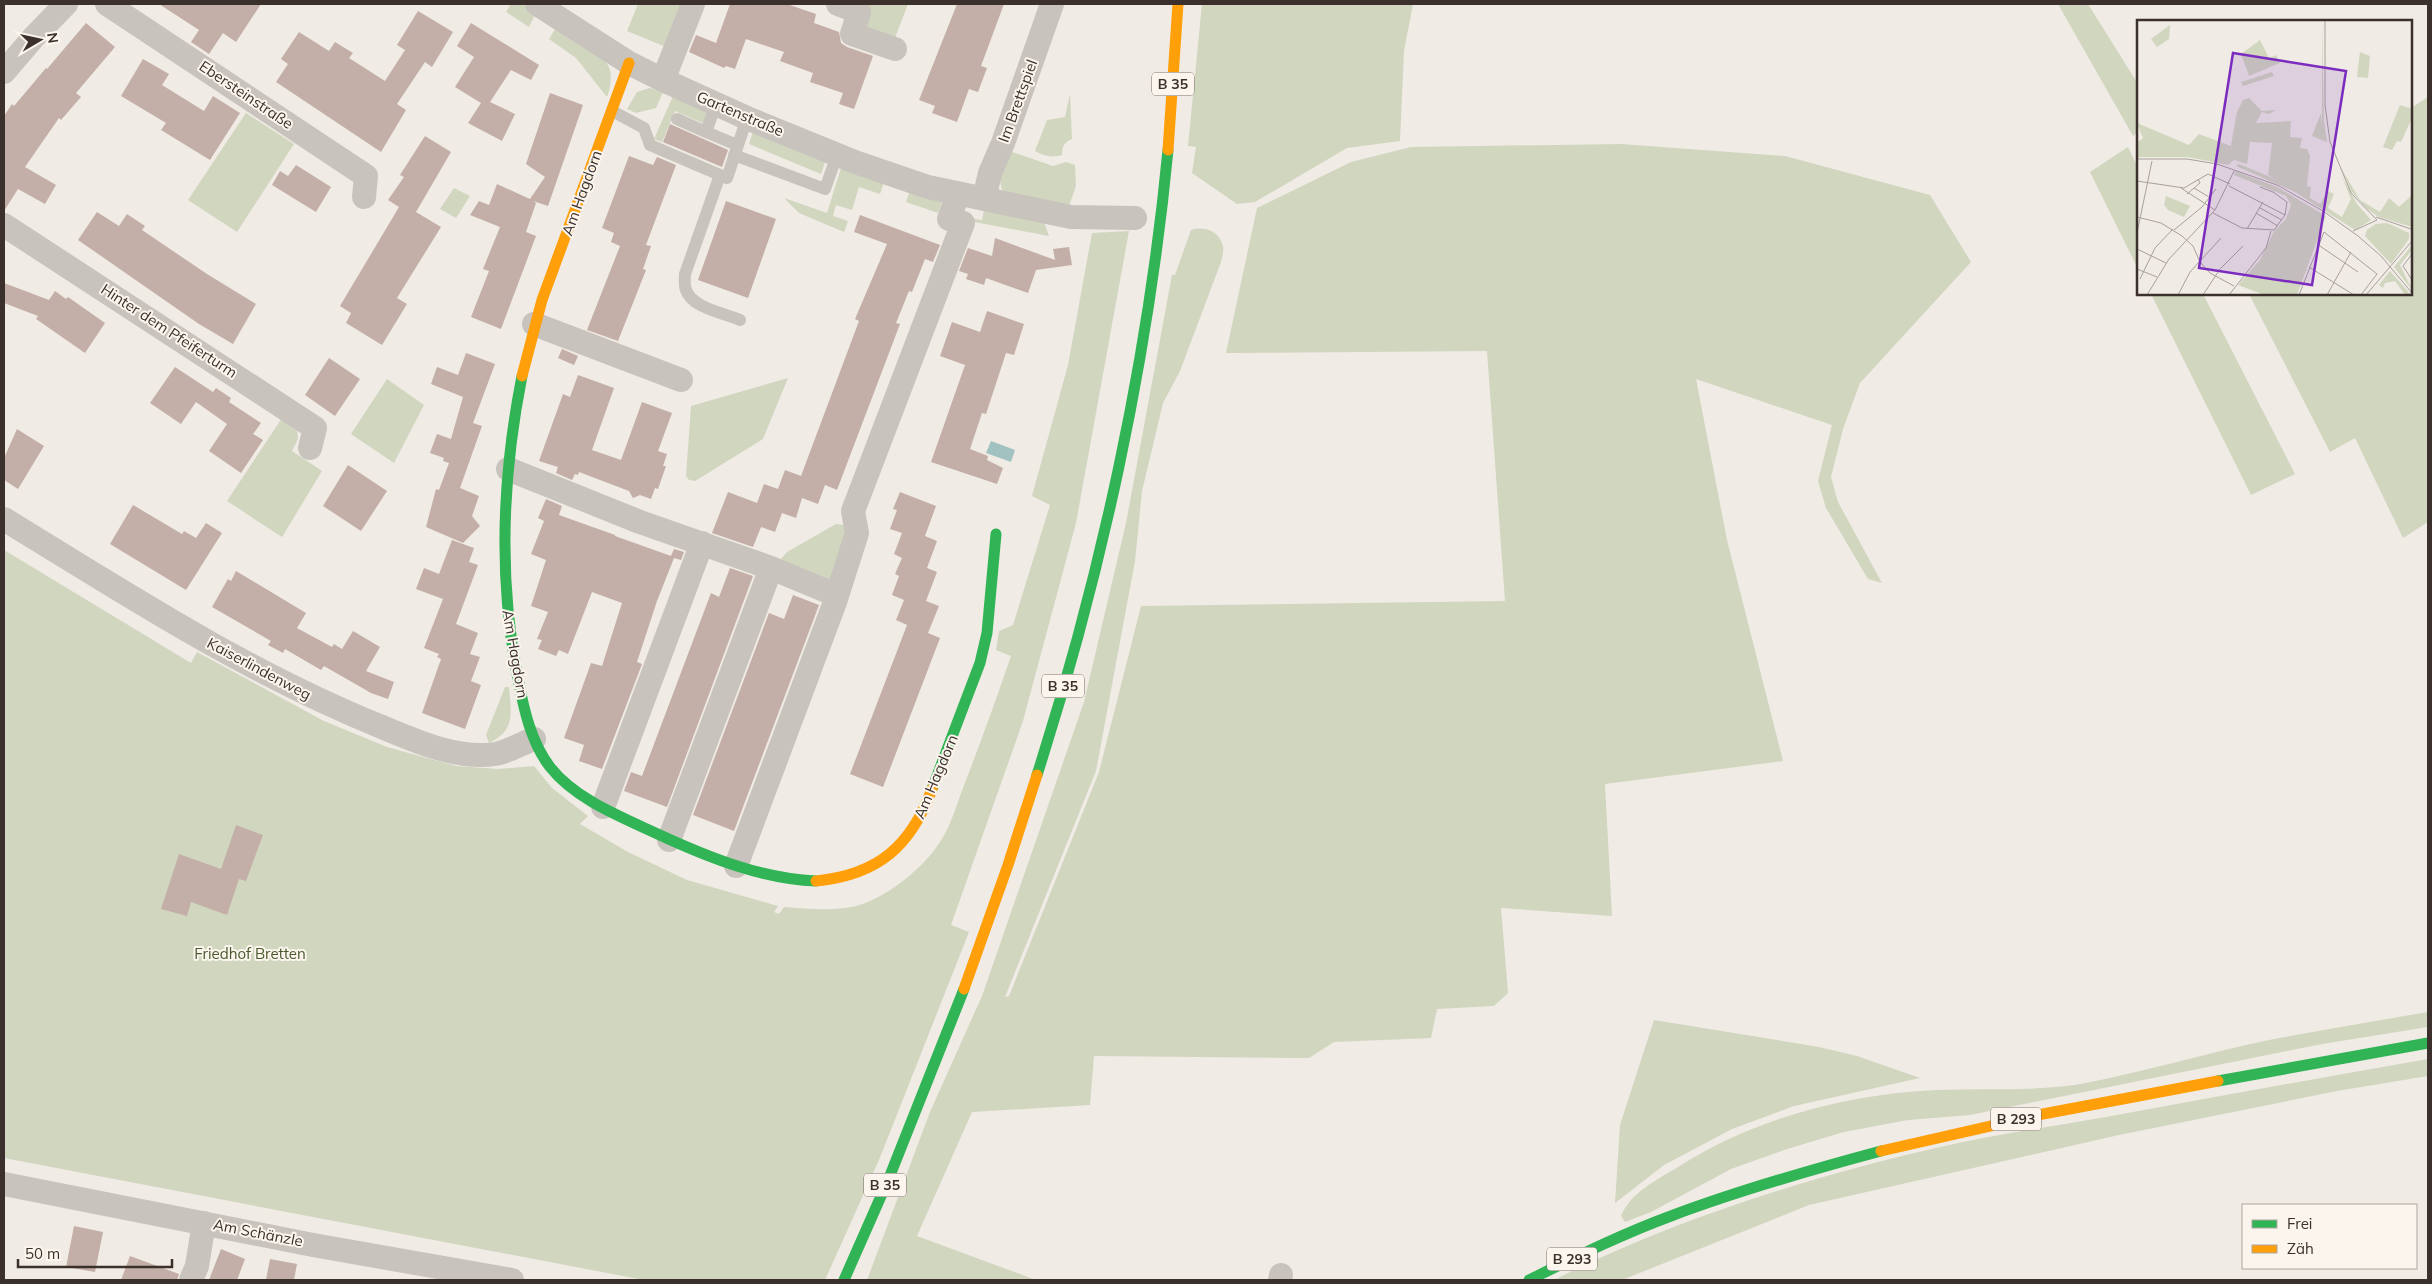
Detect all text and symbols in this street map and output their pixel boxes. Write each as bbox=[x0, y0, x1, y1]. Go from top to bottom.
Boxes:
north arrow bbox=[15, 15, 65, 65]
inset map bbox=[2137, 20, 2412, 295]
text: N bbox=[43, 31, 63, 45]
street label: Ebersteinstraße bbox=[196, 56, 297, 133]
street label: Im Brettspiel bbox=[994, 57, 1041, 145]
road number: B 35 bbox=[1152, 72, 1194, 96]
street label: Gartenstraße bbox=[694, 87, 787, 140]
street label: Am Hagdorn bbox=[557, 148, 606, 238]
street label: Hinter dem Pfeiferturm bbox=[98, 279, 241, 382]
street label: Am Hagdorn bbox=[498, 608, 533, 700]
street label: Kaiserlindenweg bbox=[204, 633, 314, 704]
road number: B 35 bbox=[1042, 674, 1084, 698]
street label: Am Hagdorn bbox=[909, 732, 962, 822]
park label: Friedhof Bretten bbox=[194, 944, 306, 963]
road number: B 293 bbox=[1991, 1108, 2041, 1130]
road number: B 35 bbox=[864, 1174, 906, 1196]
legend bbox=[2242, 1204, 2417, 1269]
text: Frei bbox=[2287, 1214, 2312, 1233]
street label: Am Schänzle bbox=[212, 1215, 305, 1251]
scale bar bbox=[18, 1236, 171, 1268]
text: Zäh bbox=[2287, 1239, 2314, 1258]
text: 50 m bbox=[25, 1244, 60, 1263]
road number: B 293 bbox=[1547, 1248, 1597, 1270]

